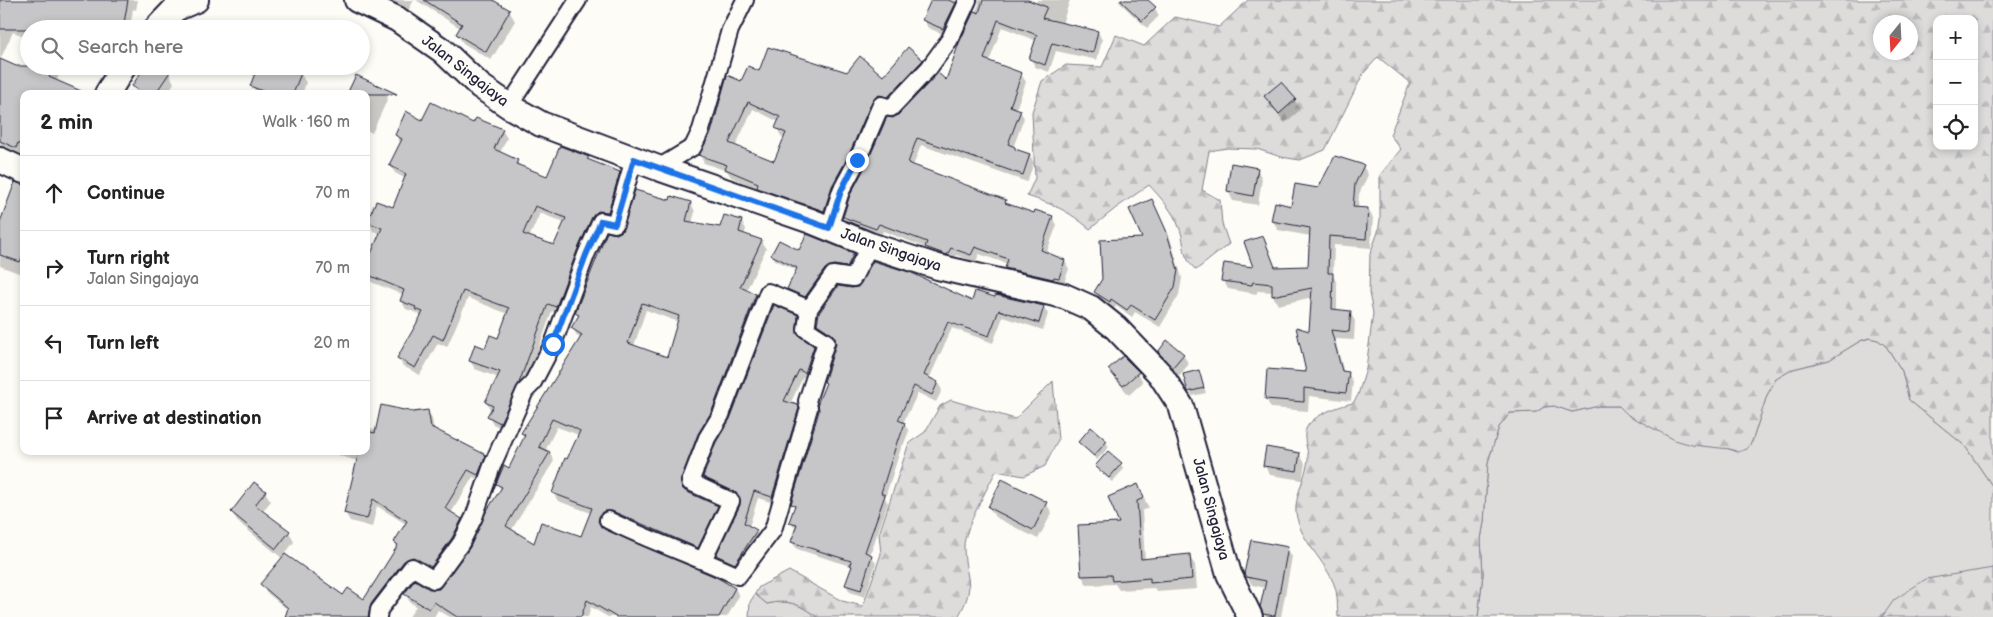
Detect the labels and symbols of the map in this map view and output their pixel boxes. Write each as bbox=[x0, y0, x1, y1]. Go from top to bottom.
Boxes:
north arrow bbox=[1873, 15, 1918, 60]
street label: Jalan Singajaya bbox=[418, 31, 512, 111]
route end bbox=[846, 149, 869, 172]
street label: Jalan Singajaya bbox=[838, 224, 944, 276]
route start bbox=[542, 333, 565, 356]
street label: Jalan Singajaya bbox=[1188, 456, 1234, 562]

